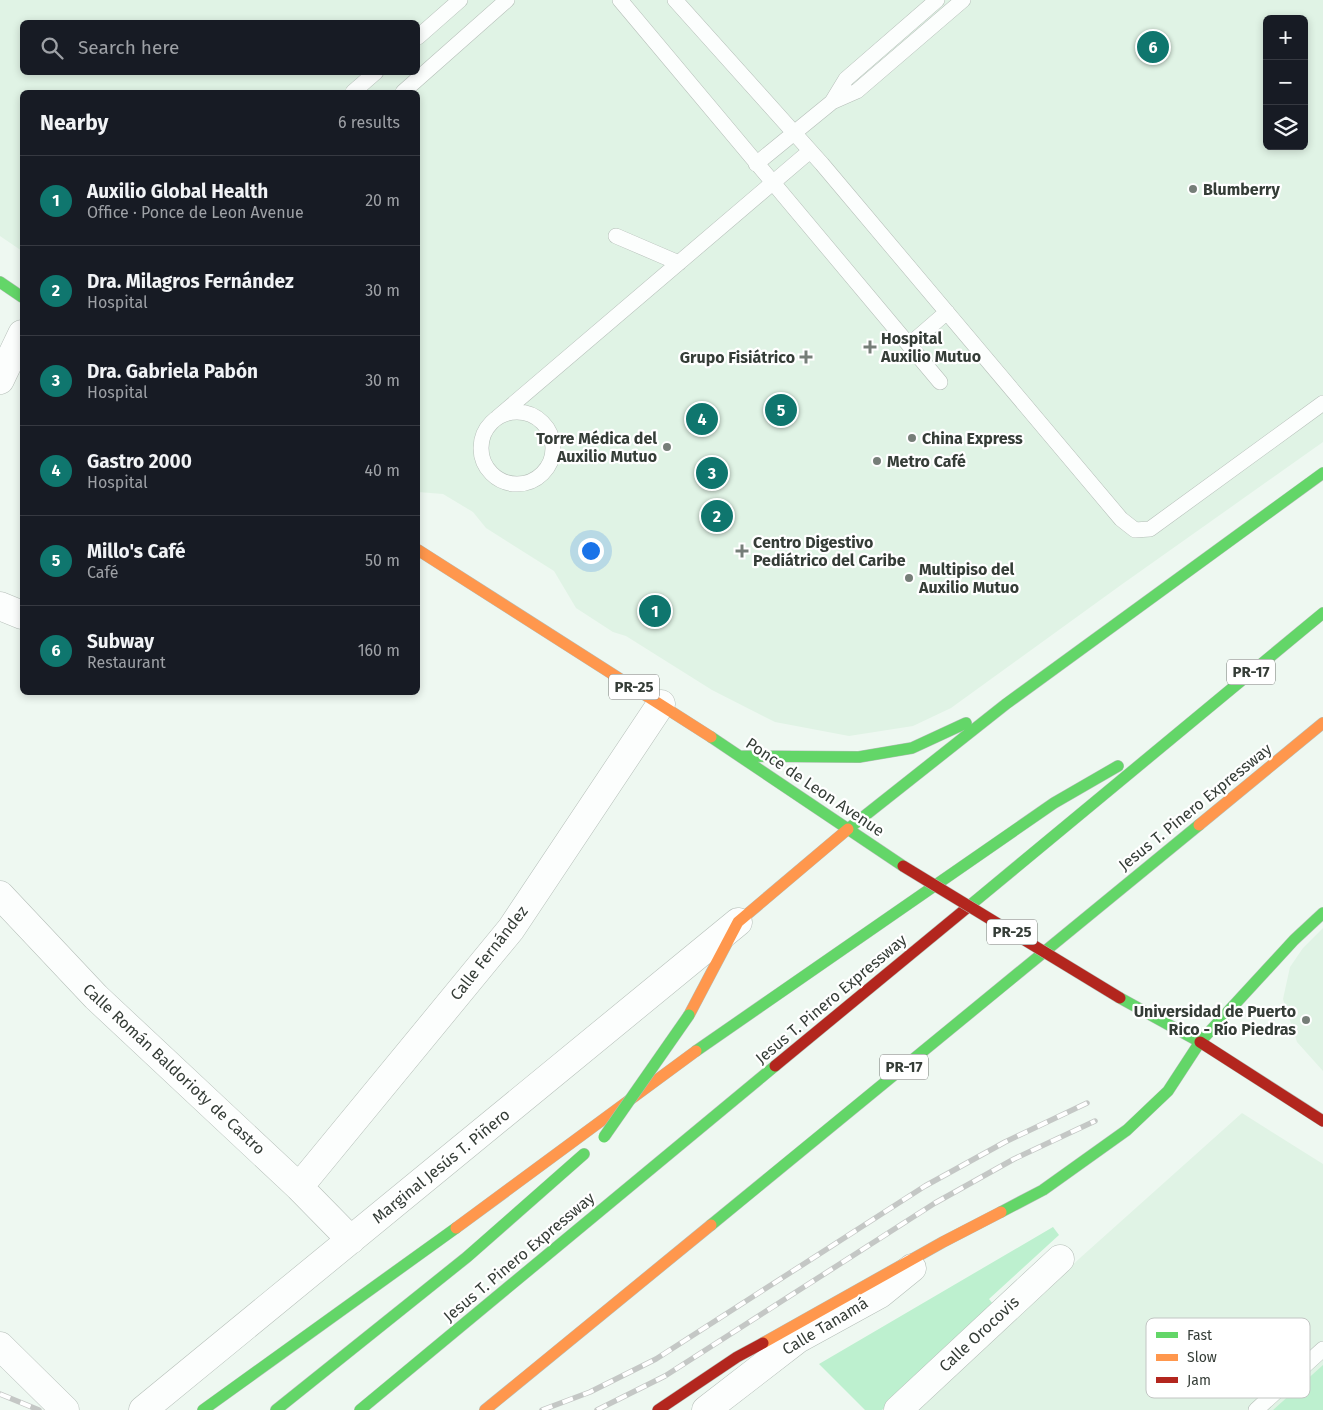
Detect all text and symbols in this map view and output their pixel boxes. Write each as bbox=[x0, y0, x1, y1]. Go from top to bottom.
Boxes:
map controls bbox=[1263, 15, 1308, 150]
button: + bbox=[1263, 15, 1308, 60]
search box bbox=[20, 20, 420, 75]
pin: 6 bbox=[1137, 28, 1169, 66]
icon: search bbox=[38, 34, 66, 62]
text: Search here bbox=[78, 36, 179, 59]
button: − bbox=[1263, 60, 1308, 105]
button: layers bbox=[1263, 105, 1308, 150]
text: Nearby bbox=[40, 110, 108, 136]
text: 6 results bbox=[338, 113, 400, 132]
text: Auxilio Global Health bbox=[87, 180, 268, 203]
place label: Blumberry bbox=[1203, 180, 1281, 199]
marker: Blumberry bbox=[1187, 183, 1199, 195]
text: 1 bbox=[52, 191, 60, 210]
text: 20 m bbox=[365, 191, 400, 210]
text: Office · Ponce de Leon Avenue bbox=[87, 203, 304, 222]
text: Dra. Milagros Fernández bbox=[87, 270, 294, 293]
text: 2 bbox=[52, 281, 60, 300]
text: 30 m bbox=[365, 281, 400, 300]
text: Hospital bbox=[87, 293, 148, 312]
place label: Hospital Auxilio Mutuo bbox=[880, 329, 981, 366]
marker: Hospital Auxilio Mutuo bbox=[863, 340, 877, 354]
place label: Grupo Fisiátrico bbox=[680, 348, 795, 367]
marker: Grupo Fisiátrico bbox=[799, 350, 813, 364]
text: Dra. Gabriela Pabón bbox=[87, 360, 258, 383]
text: 3 bbox=[52, 371, 60, 390]
text: 30 m bbox=[365, 371, 400, 390]
text: Hospital bbox=[87, 383, 148, 402]
pin: 5 bbox=[765, 391, 797, 429]
pin: 4 bbox=[686, 400, 718, 438]
place label: Torre Médica del Auxilio Mutuo bbox=[536, 429, 657, 466]
place label: China Express bbox=[922, 429, 1023, 448]
marker: China Express bbox=[906, 432, 918, 444]
marker: Torre Médica del Auxilio Mutuo bbox=[661, 441, 673, 453]
text: Gastro 2000 bbox=[87, 450, 192, 473]
place label: Metro Café bbox=[887, 452, 966, 471]
pin: 3 bbox=[696, 454, 728, 492]
marker: Metro Café bbox=[871, 455, 883, 467]
text: 4 bbox=[51, 461, 61, 480]
text: 40 m bbox=[365, 461, 400, 480]
text: Hospital bbox=[87, 473, 148, 492]
pin: 2 bbox=[701, 497, 733, 535]
place label: Centro Digestivo Pediátrico del Caribe bbox=[753, 533, 906, 570]
your location bbox=[578, 538, 604, 564]
text: Millo's Café bbox=[87, 540, 186, 563]
marker: Centro Digestivo Pediátrico del Caribe bbox=[735, 544, 749, 558]
text: 5 bbox=[52, 551, 60, 570]
text: 50 m bbox=[365, 551, 400, 570]
place label: Multipiso del Auxilio Mutuo bbox=[918, 560, 1019, 597]
text: Café bbox=[87, 563, 118, 582]
marker: Multipiso del Auxilio Mutuo bbox=[903, 572, 915, 584]
pin: 1 bbox=[639, 592, 671, 630]
text: Subway bbox=[87, 630, 154, 653]
text: 6 bbox=[51, 641, 61, 660]
text: 160 m bbox=[358, 641, 400, 660]
text: Restaurant bbox=[87, 653, 166, 672]
road number: PR-17 bbox=[1227, 660, 1275, 684]
road number: PR-25 bbox=[609, 674, 659, 700]
street label: Ponce de Leon Avenue bbox=[742, 734, 888, 840]
street label: Jesus T. Pinero Expressway bbox=[1115, 739, 1275, 875]
street label: Calle Fernández bbox=[446, 902, 532, 1004]
road number: PR-25 bbox=[987, 920, 1037, 944]
street label: Jesus T. Pinero Expressway bbox=[752, 930, 910, 1068]
street label: Calle Román Baldorioty de Castro bbox=[79, 979, 269, 1159]
place label: Universidad de Puerto Rico - Río Piedras bbox=[1134, 1002, 1296, 1039]
marker: Universidad de Puerto Rico - Río Piedras bbox=[1300, 1014, 1312, 1026]
road number: PR-17 bbox=[880, 1054, 928, 1080]
street label: Marginal Jesús T. Piñero bbox=[368, 1105, 514, 1227]
street label: Jesus T. Pinero Expressway bbox=[440, 1188, 598, 1326]
street label: Calle Orocovis bbox=[935, 1292, 1023, 1376]
street label: Calle Tanamá bbox=[779, 1293, 871, 1359]
legend bbox=[1146, 1318, 1310, 1398]
text: Fast bbox=[1187, 1327, 1213, 1344]
text: Slow bbox=[1187, 1349, 1217, 1366]
text: Jam bbox=[1187, 1372, 1211, 1389]

